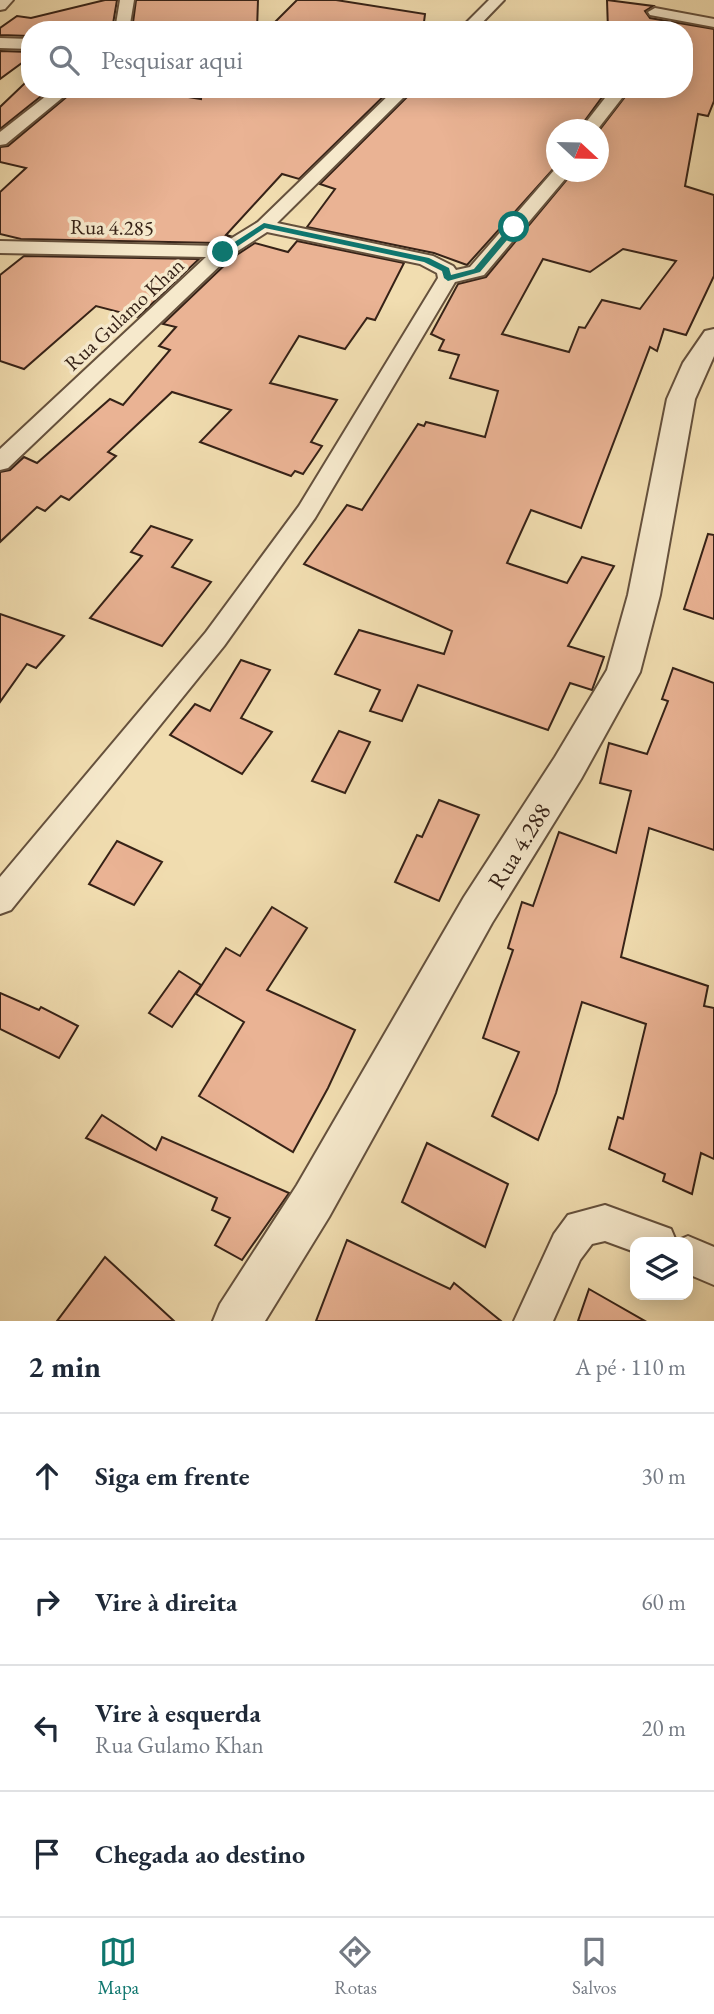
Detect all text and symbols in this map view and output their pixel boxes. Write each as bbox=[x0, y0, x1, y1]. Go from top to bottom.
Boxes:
search box bbox=[21, 21, 693, 98]
icon: search bbox=[45, 41, 83, 79]
text: Pesquisar aqui bbox=[101, 43, 243, 77]
north arrow bbox=[546, 119, 609, 182]
route start bbox=[498, 211, 529, 242]
street label: Rua 4.285 bbox=[70, 213, 154, 241]
route end bbox=[207, 236, 238, 267]
street label: Rua Gulamo Khan bbox=[59, 252, 189, 376]
street label: Rua 4.288 bbox=[480, 797, 558, 895]
map controls bbox=[630, 1237, 693, 1300]
button: layers bbox=[630, 1237, 693, 1300]
text: 2 min bbox=[28, 1347, 101, 1386]
text: A pé · 110 m bbox=[575, 1352, 686, 1382]
icon: ahead bbox=[28, 1457, 66, 1495]
text: Siga em frente bbox=[95, 1459, 250, 1493]
text: 30 m bbox=[641, 1461, 686, 1491]
icon: right bbox=[28, 1583, 66, 1621]
text: Vire à direita bbox=[95, 1585, 237, 1619]
text: 60 m bbox=[641, 1587, 686, 1617]
text: Vire à esquerda bbox=[95, 1696, 261, 1730]
icon: left bbox=[28, 1709, 66, 1747]
text: 20 m bbox=[641, 1713, 686, 1743]
text: Rua Gulamo Khan bbox=[95, 1730, 264, 1760]
icon: arrive bbox=[28, 1835, 66, 1873]
text: Chegada ao destino bbox=[95, 1837, 305, 1871]
tab: Mapa bbox=[98, 1933, 139, 2000]
tab: Rotas bbox=[334, 1933, 377, 2000]
tab: Salvos bbox=[572, 1933, 616, 2000]

